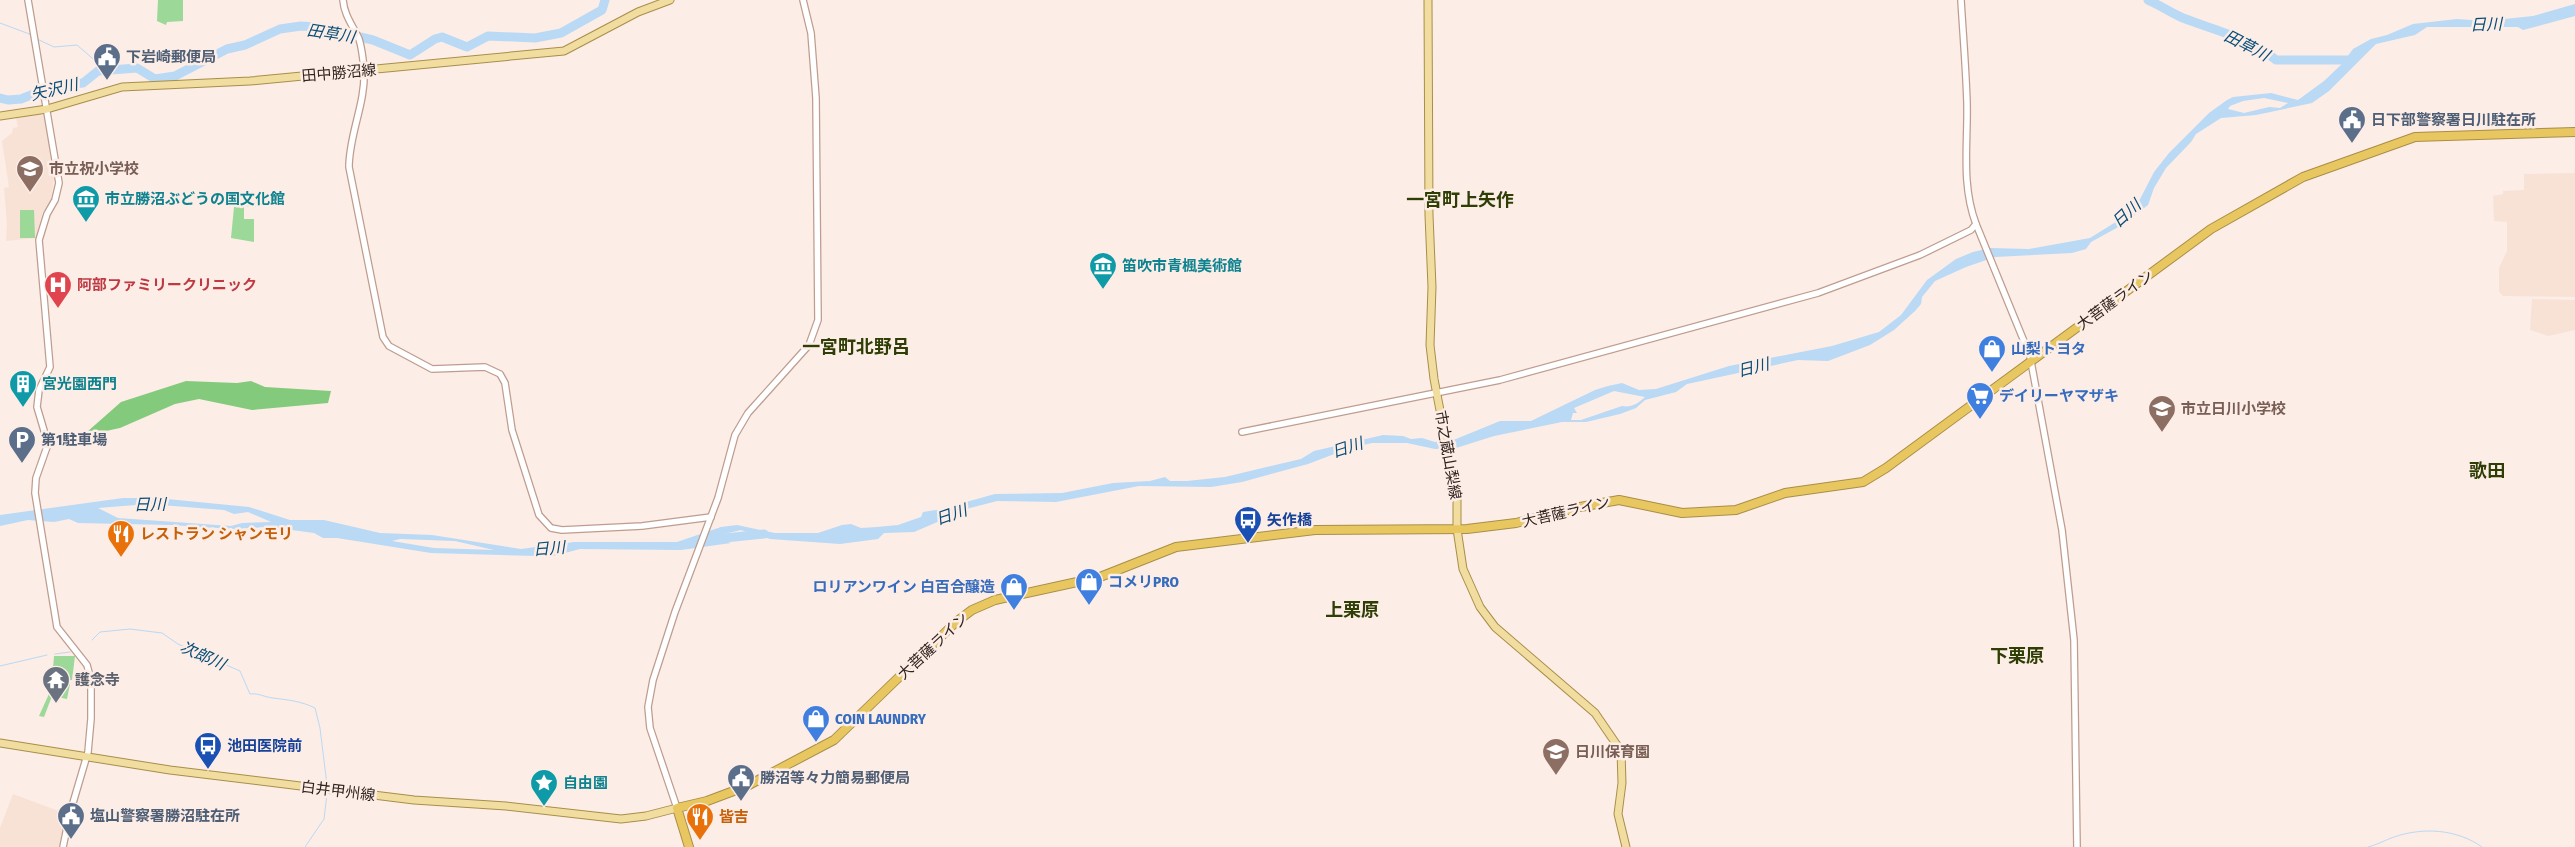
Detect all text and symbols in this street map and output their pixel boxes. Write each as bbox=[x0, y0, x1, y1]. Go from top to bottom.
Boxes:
water label: 日川 bbox=[2470, 14, 2504, 35]
water label: 田草川 bbox=[306, 20, 358, 47]
water label: 田草川 bbox=[2221, 26, 2274, 66]
public building icon: 下岩崎郵便局 bbox=[92, 42, 122, 81]
place label: 下岩崎郵便局 bbox=[126, 48, 216, 66]
street label: 田中勝沼線 bbox=[301, 61, 377, 85]
water label: 矢沢川 bbox=[29, 74, 82, 104]
public building icon: 日下部警察署日川駐在所 bbox=[2337, 105, 2367, 144]
place label: 日下部警察署日川駐在所 bbox=[2371, 111, 2536, 129]
school or university icon: 市立祝小学校 bbox=[15, 154, 45, 193]
place label: 市立祝小学校 bbox=[49, 160, 139, 178]
museum icon: 市立勝沼ぶどうの国文化館 bbox=[71, 184, 101, 223]
district label: 一宮町上矢作 bbox=[1406, 189, 1514, 211]
place label: 市立勝沼ぶどうの国文化館 bbox=[105, 190, 285, 208]
water label: 日川 bbox=[2108, 194, 2146, 231]
museum icon: 笛吹市青楓美術館 bbox=[1088, 251, 1118, 290]
place label: 笛吹市青楓美術館 bbox=[1122, 257, 1242, 275]
street label: 大菩薩ライン bbox=[2073, 266, 2157, 334]
hospital icon: 阿部ファミリークリニック bbox=[43, 270, 73, 309]
place label: 阿部ファミリークリニック bbox=[77, 276, 257, 294]
shop icon: 山梨トヨタ bbox=[1977, 334, 2007, 373]
district label: 一宮町北野呂 bbox=[802, 336, 910, 358]
place label: 山梨トヨタ bbox=[2011, 340, 2086, 358]
water label: 日川 bbox=[1735, 354, 1773, 381]
building icon: 宮光園西門 bbox=[8, 369, 38, 408]
place label: 宮光園西門 bbox=[42, 375, 117, 393]
supermarket icon: デイリーヤマザキ bbox=[1965, 381, 1995, 420]
place label: デイリーヤマザキ bbox=[1999, 387, 2119, 405]
school or university icon: 市立日川小学校 bbox=[2147, 394, 2177, 433]
place label: 市立日川小学校 bbox=[2181, 400, 2286, 418]
street label: 市之蔵山梨線 bbox=[1431, 409, 1465, 501]
parking icon: 第1駐車場 bbox=[7, 425, 37, 464]
place label: 第1駐車場 bbox=[41, 431, 107, 449]
water label: 日川 bbox=[1329, 433, 1367, 461]
district label: 歌田 bbox=[2469, 460, 2505, 482]
street label: 大菩薩ライン bbox=[1520, 493, 1612, 531]
water label: 日川 bbox=[134, 495, 168, 514]
water label: 日川 bbox=[933, 500, 971, 529]
bus stop icon: 矢作橋 bbox=[1233, 505, 1263, 544]
place label: 矢作橋 bbox=[1267, 511, 1313, 529]
restaurant icon: レストラン シャンモリ bbox=[106, 519, 136, 558]
place label: レストラン シャンモリ bbox=[140, 525, 293, 543]
water label: 日川 bbox=[532, 537, 568, 559]
shop icon: コメリPRO bbox=[1074, 567, 1104, 606]
shop icon: ロリアンワイン 白百合醸造 bbox=[999, 572, 1029, 611]
place label: コメリPRO bbox=[1108, 573, 1179, 591]
place label: ロリアンワイン 白百合醸造 bbox=[812, 578, 995, 596]
district label: 上栗原 bbox=[1325, 599, 1379, 621]
street label: 大菩薩ライン bbox=[894, 609, 972, 683]
water label: 次郎川 bbox=[177, 637, 230, 675]
district label: 下栗原 bbox=[1990, 645, 2044, 667]
temple icon: 護念寺 bbox=[41, 665, 71, 704]
place label: 護念寺 bbox=[75, 671, 120, 689]
shop icon: COIN LAUNDRY bbox=[801, 704, 831, 743]
place label: COIN LAUNDRY bbox=[835, 710, 927, 728]
bus stop icon: 池田医院前 bbox=[193, 731, 223, 770]
place label: 池田医院前 bbox=[227, 737, 302, 755]
school or university icon: 日川保育園 bbox=[1541, 737, 1571, 776]
place label: 日川保育園 bbox=[1575, 743, 1650, 761]
public building icon: 勝沼等々力簡易郵便局 bbox=[726, 763, 756, 802]
place icon: 自由園 bbox=[529, 768, 559, 807]
place label: 勝沼等々力簡易郵便局 bbox=[760, 769, 910, 787]
place label: 自由園 bbox=[563, 774, 608, 792]
street label: 白井甲州線 bbox=[300, 777, 376, 805]
public building icon: 塩山警察署勝沼駐在所 bbox=[56, 801, 86, 840]
restaurant icon: 皆吉 bbox=[685, 802, 715, 841]
place label: 塩山警察署勝沼駐在所 bbox=[90, 807, 240, 825]
place label: 皆吉 bbox=[719, 808, 749, 826]

